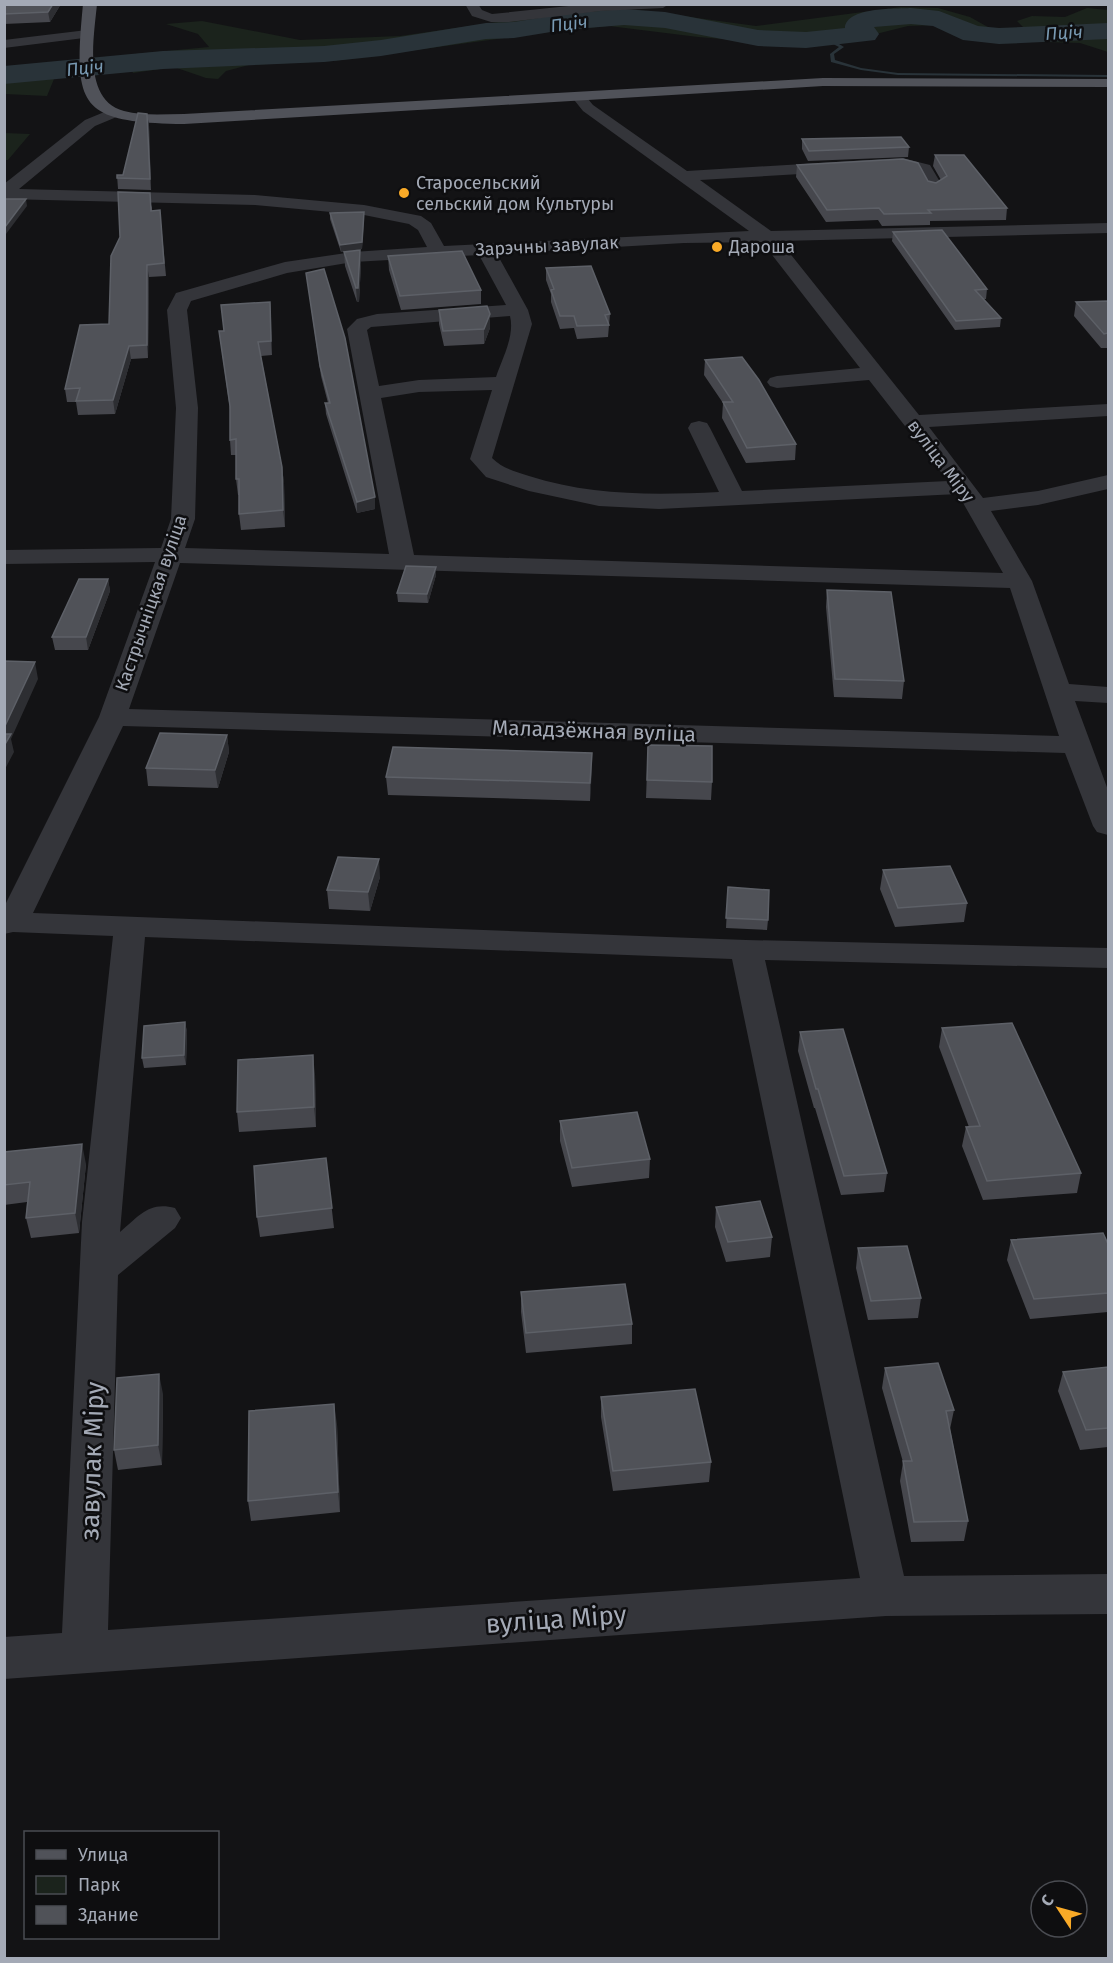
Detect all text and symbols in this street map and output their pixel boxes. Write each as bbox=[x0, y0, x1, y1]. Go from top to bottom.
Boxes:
water label: Пціч bbox=[549, 11, 589, 37]
water label: Пціч bbox=[1045, 21, 1083, 45]
water label: Пціч bbox=[65, 55, 105, 81]
place label: Старосельский сельский дом Культуры bbox=[416, 172, 614, 215]
marker: Старосельский сельский дом Культуры bbox=[397, 186, 411, 200]
street label: Зарэчны завулак bbox=[475, 231, 620, 261]
place label: Дароша bbox=[728, 236, 795, 258]
marker: Дароша bbox=[710, 240, 724, 254]
street label: вуліца Міру bbox=[903, 415, 979, 507]
street label: Кастрычніцкая вуліца bbox=[110, 512, 192, 694]
street label: Маладзёжная вуліца bbox=[492, 714, 696, 748]
street label: завулак Міру bbox=[74, 1381, 111, 1541]
street label: вуліца Міру bbox=[485, 1599, 628, 1640]
legend bbox=[24, 1831, 219, 1939]
text: Улица bbox=[78, 1844, 128, 1866]
text: Парк bbox=[78, 1874, 121, 1896]
north arrow bbox=[1029, 1879, 1089, 1939]
text: С bbox=[1037, 1891, 1058, 1910]
text: Здание bbox=[78, 1904, 139, 1926]

